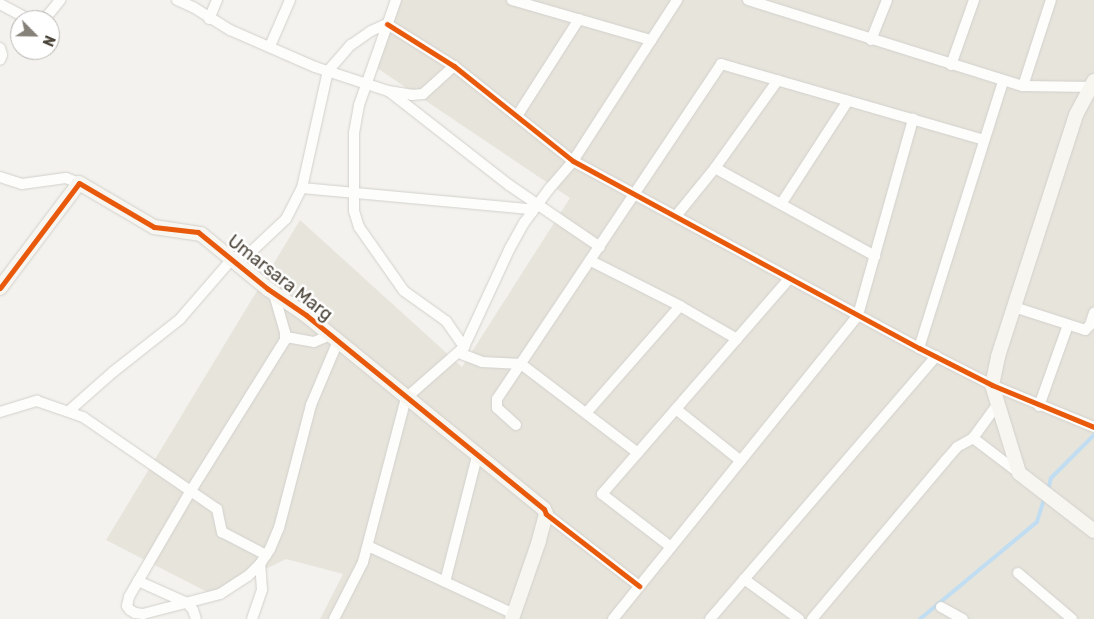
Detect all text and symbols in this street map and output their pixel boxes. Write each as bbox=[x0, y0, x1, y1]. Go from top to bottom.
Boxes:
north arrow bbox=[10, 10, 60, 60]
text: N bbox=[39, 33, 58, 49]
street label: Umarsara Marg bbox=[223, 230, 337, 326]

